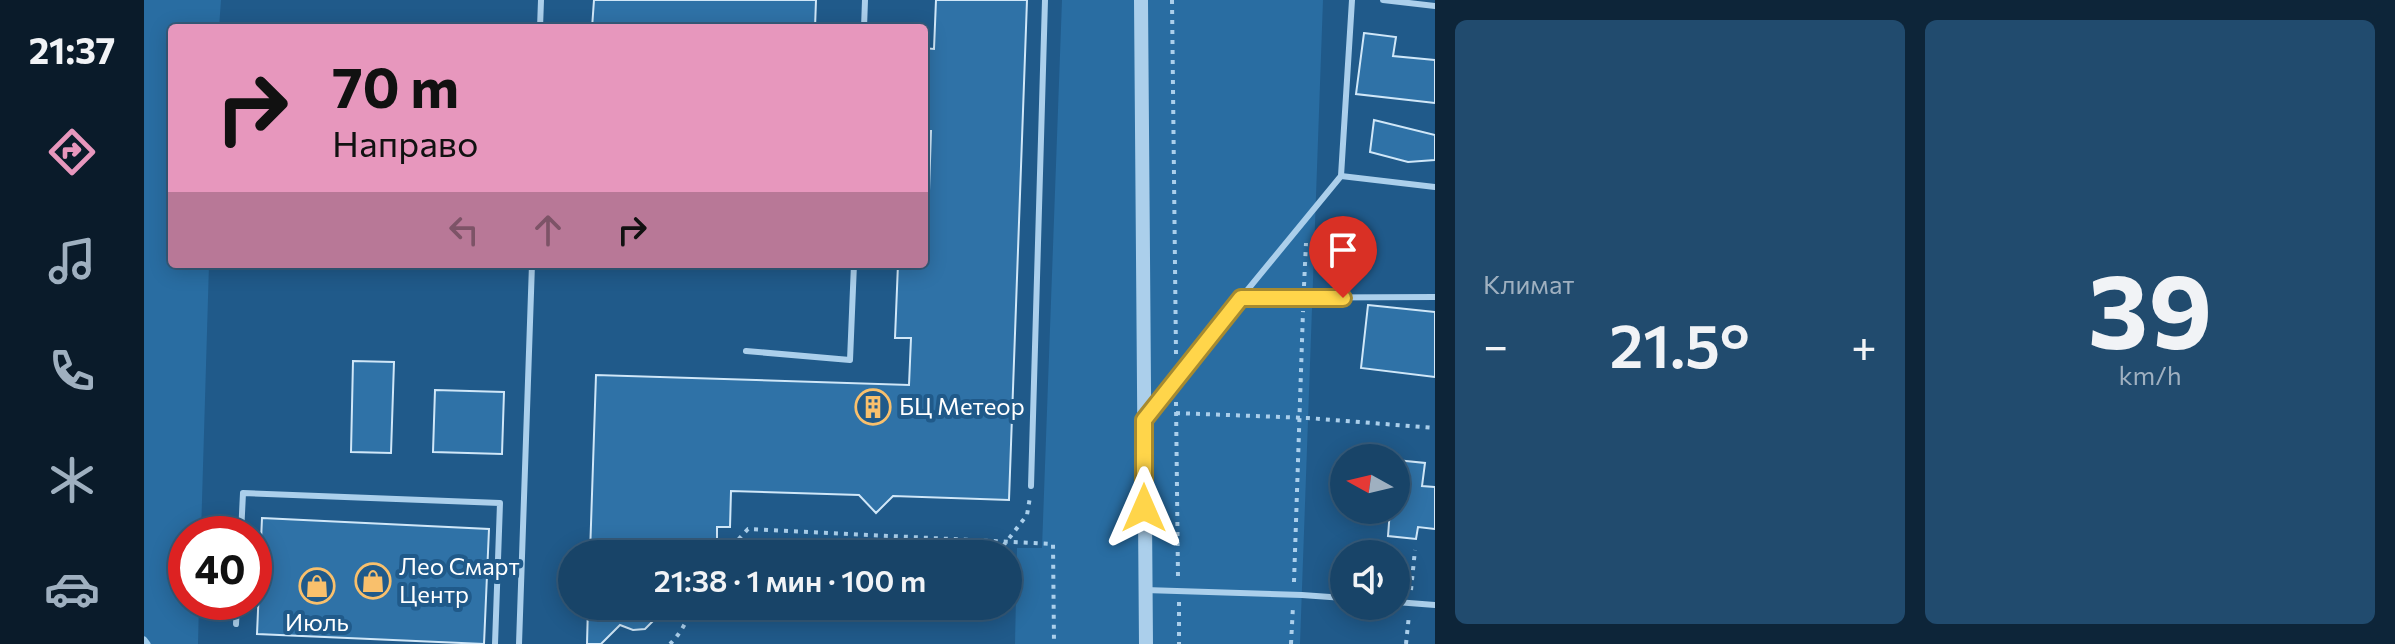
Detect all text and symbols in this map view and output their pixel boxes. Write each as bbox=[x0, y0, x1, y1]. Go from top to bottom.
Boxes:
text: 21:37 bbox=[29, 27, 115, 71]
text: 70 m bbox=[332, 51, 459, 120]
icon: right bbox=[200, 56, 304, 160]
text: Направо bbox=[332, 120, 478, 164]
icon: directions bbox=[44, 124, 100, 180]
icon: left bbox=[442, 208, 486, 252]
icon: ahead bbox=[526, 208, 570, 252]
icon: right bbox=[610, 208, 654, 252]
pin bbox=[1309, 216, 1377, 298]
icon: arrive bbox=[1321, 228, 1365, 272]
icon: music bbox=[44, 233, 100, 289]
text: 39 bbox=[2088, 243, 2212, 370]
text: Климат bbox=[1483, 268, 1575, 299]
text: 21.5° bbox=[1609, 307, 1750, 380]
text: − bbox=[1483, 317, 1508, 371]
text: + bbox=[1851, 317, 1877, 371]
icon: phone bbox=[44, 343, 100, 399]
text: km/h bbox=[2118, 359, 2182, 390]
building icon: БЦ Метеор bbox=[854, 388, 892, 426]
place label: БЦ Метеор bbox=[899, 391, 1025, 420]
north arrow bbox=[1330, 444, 1410, 524]
map controls bbox=[1330, 444, 1410, 620]
icon: climate bbox=[44, 452, 100, 508]
position arrow bbox=[1102, 466, 1186, 550]
speed limit sign: 40 bbox=[168, 516, 272, 620]
button: sound bbox=[1330, 540, 1410, 620]
place label: Лео Смарт Центр bbox=[399, 551, 520, 608]
icon: car bbox=[44, 561, 100, 617]
text: 21:38 · 1 мин · 100 m bbox=[654, 561, 926, 598]
shop icon: Лео Смарт Центр bbox=[354, 562, 392, 600]
shop icon: Июль bbox=[298, 567, 336, 605]
place label: Июль bbox=[285, 607, 349, 636]

